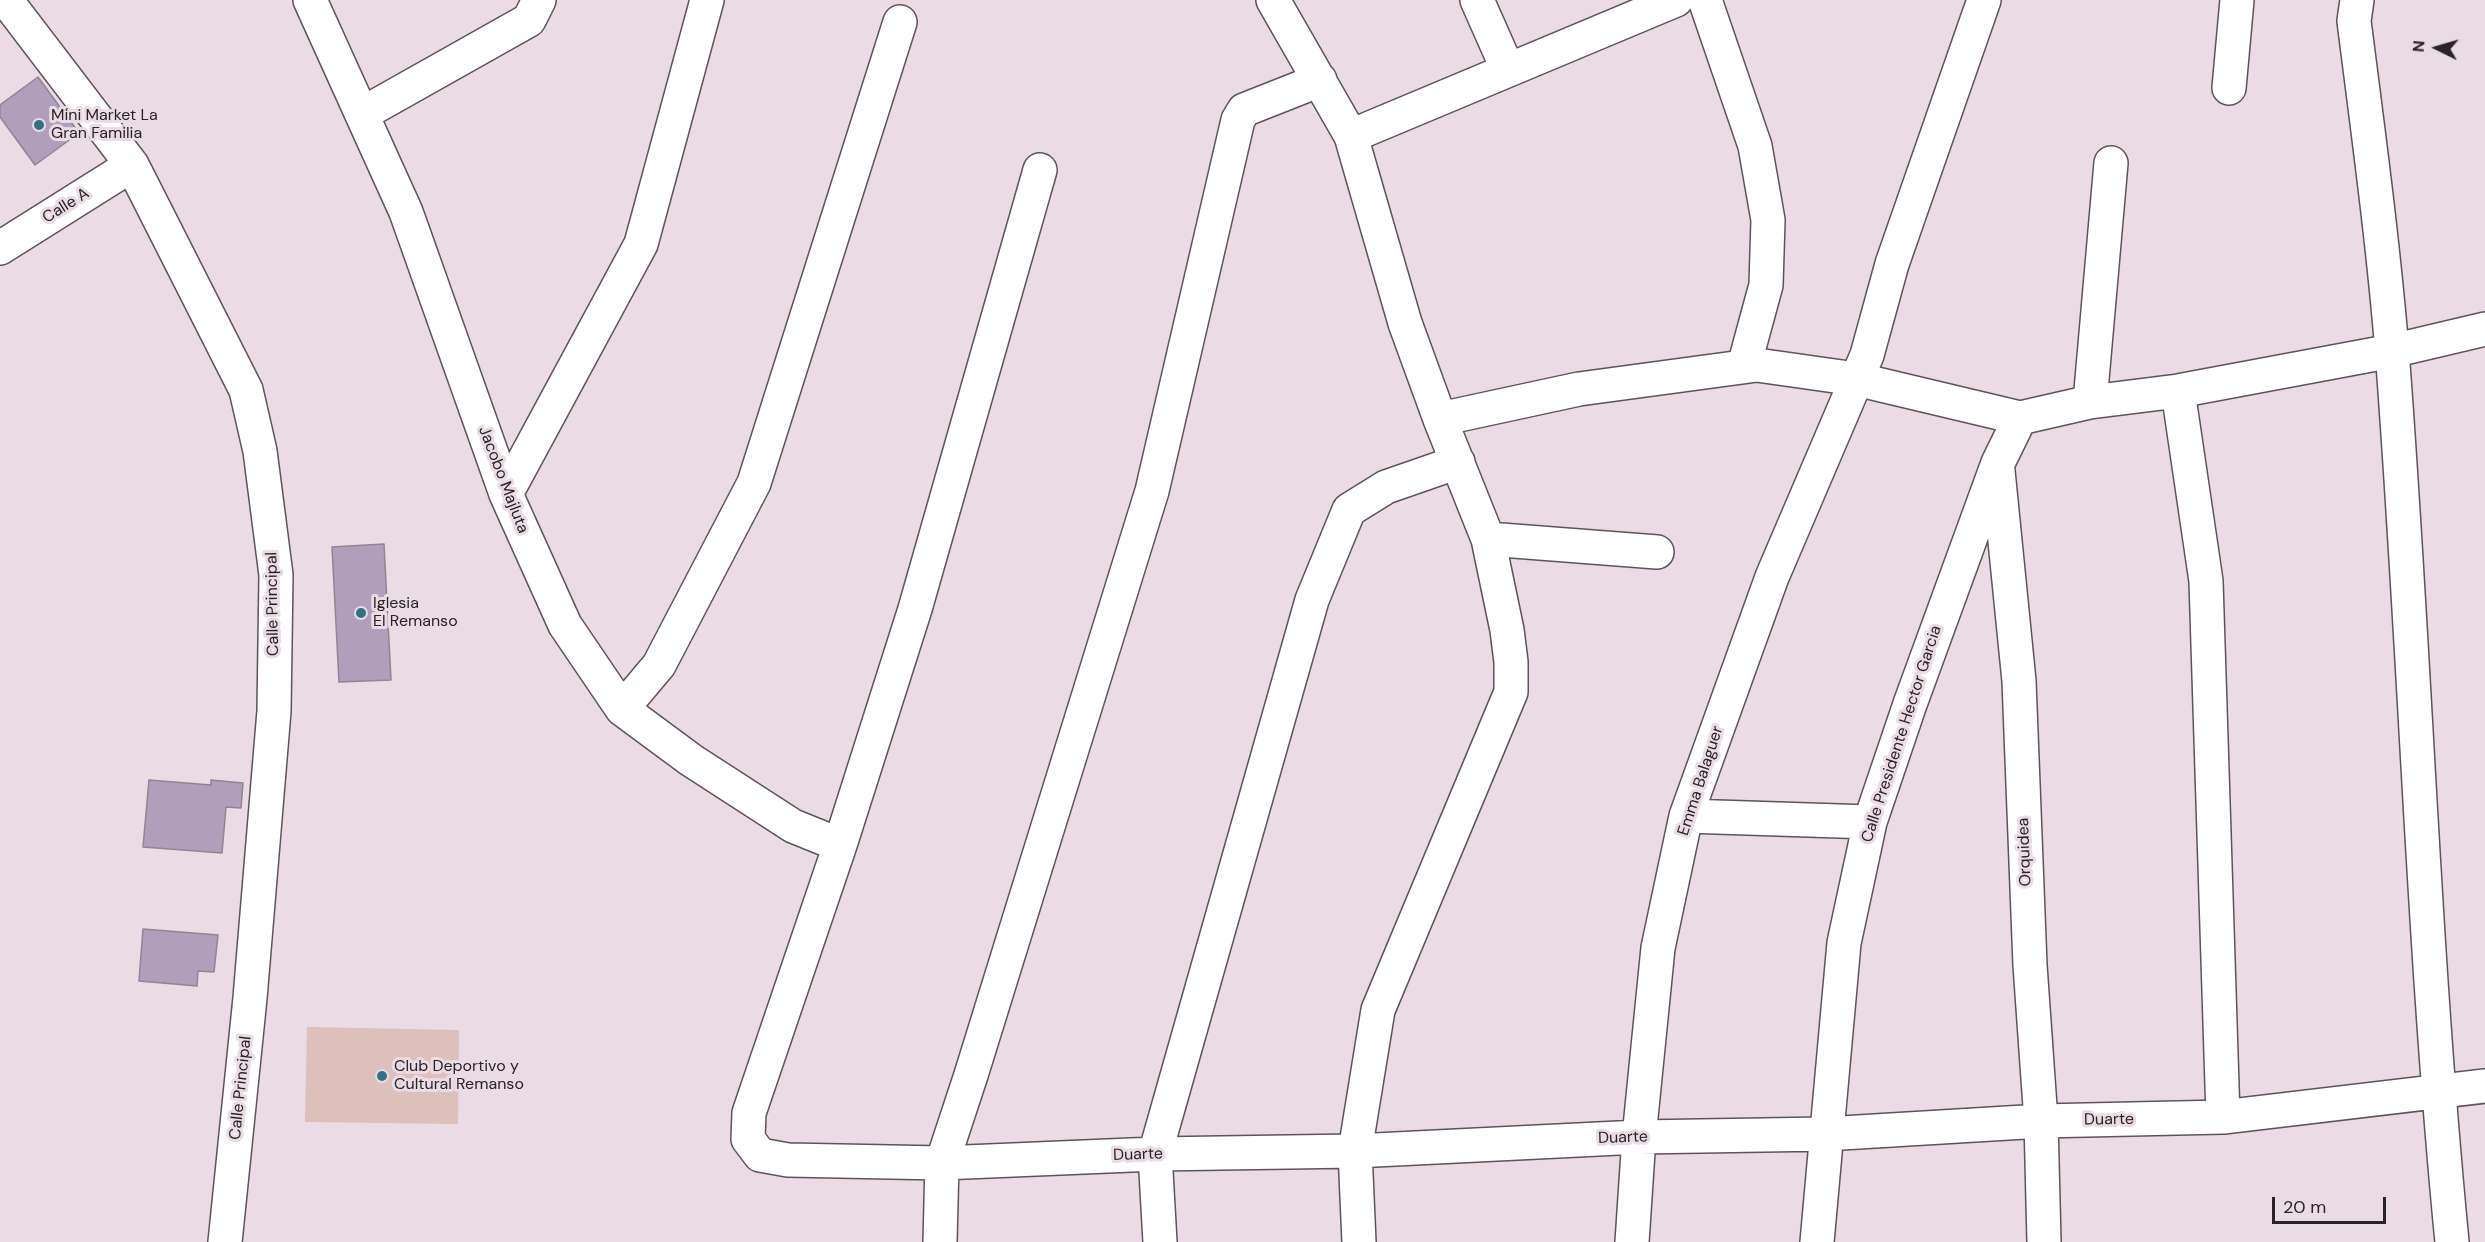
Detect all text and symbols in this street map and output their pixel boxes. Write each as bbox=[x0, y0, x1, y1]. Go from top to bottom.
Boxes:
north arrow bbox=[2407, 18, 2467, 78]
text: N bbox=[2408, 40, 2430, 53]
place label: Mini Market La Gran Familia bbox=[51, 106, 158, 144]
marker: Mini Market La Gran Familia bbox=[32, 118, 46, 132]
street label: Calle A bbox=[39, 184, 93, 228]
street label: Jacobo Majluta bbox=[474, 424, 532, 536]
street label: Calle Principal bbox=[262, 552, 284, 656]
place label: Iglesia El Remanso bbox=[373, 594, 458, 632]
marker: Iglesia El Remanso bbox=[354, 606, 368, 620]
street label: Calle Presidente Hector Garcia bbox=[1858, 623, 1946, 845]
street label: Emma Balaguer bbox=[1674, 724, 1728, 838]
street label: Orquidea bbox=[2014, 817, 2036, 887]
street label: Calle Principal bbox=[226, 1035, 256, 1141]
place label: Club Deportivo y Cultural Remanso bbox=[394, 1057, 524, 1095]
marker: Club Deportivo y Cultural Remanso bbox=[375, 1069, 389, 1083]
street label: Duarte bbox=[2084, 1110, 2134, 1130]
street label: Duarte bbox=[1598, 1128, 1648, 1148]
street label: Duarte bbox=[1113, 1145, 1163, 1165]
scale bar bbox=[2275, 1185, 2389, 1223]
text: 20 m bbox=[2283, 1195, 2326, 1219]

